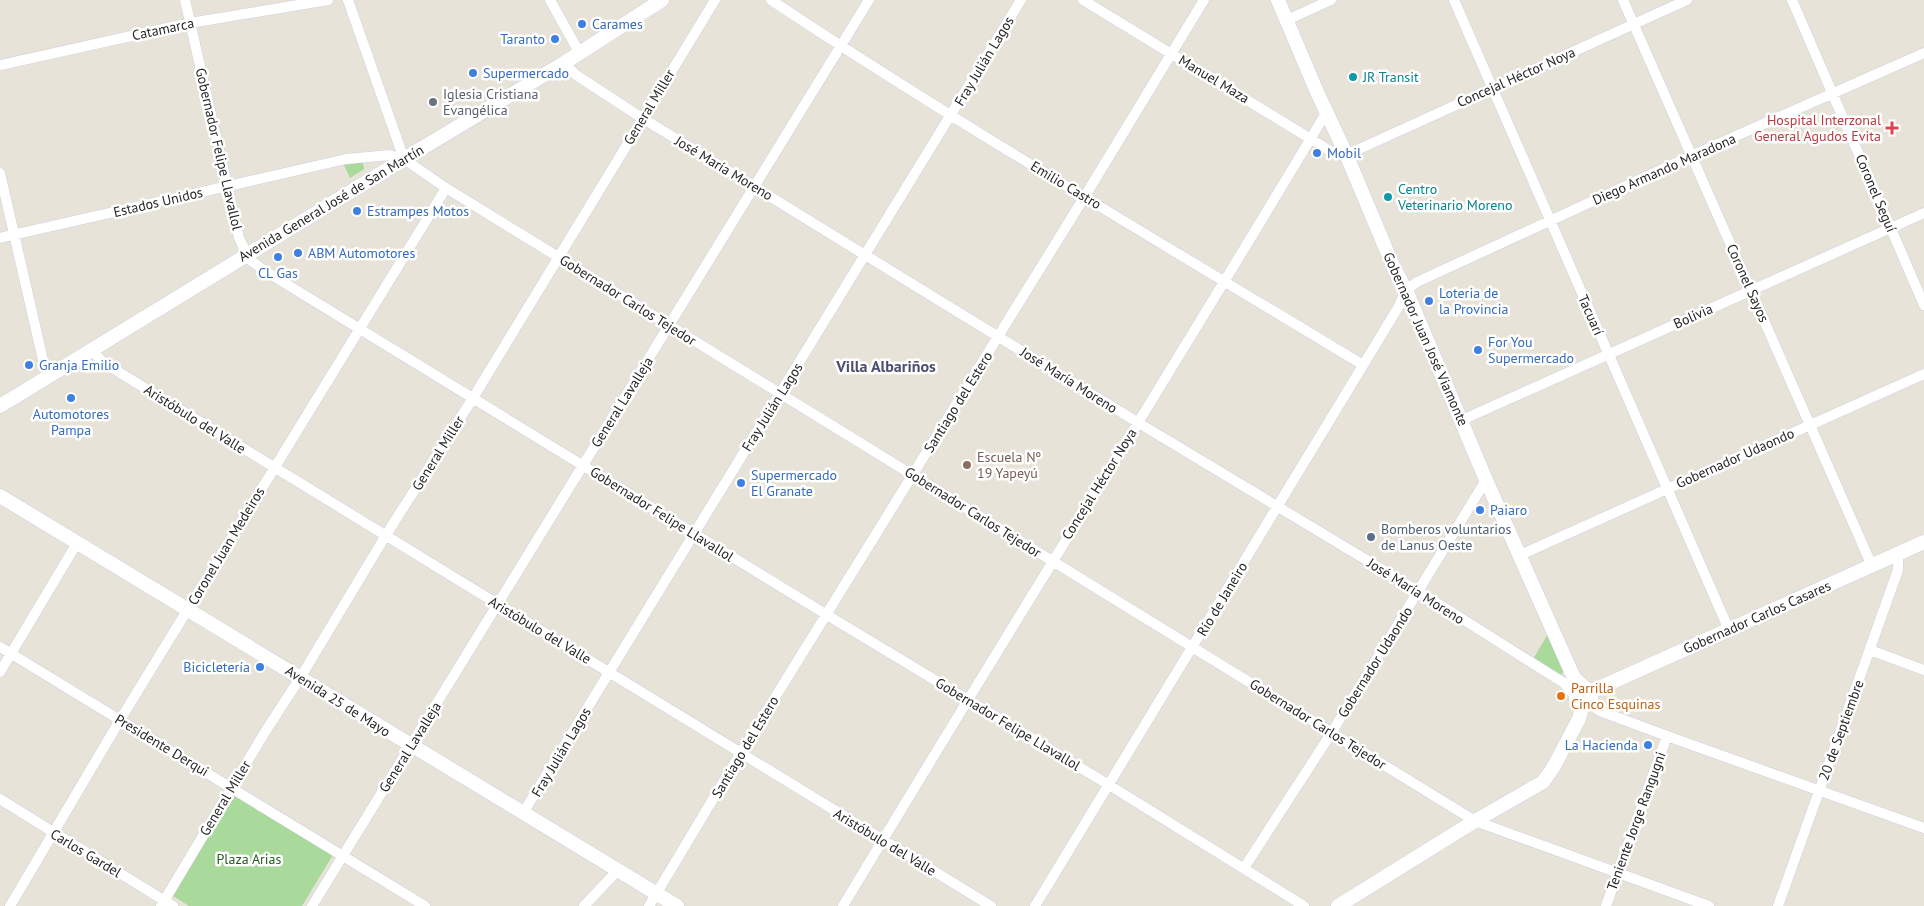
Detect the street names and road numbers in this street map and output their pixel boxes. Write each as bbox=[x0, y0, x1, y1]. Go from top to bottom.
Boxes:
street label: Fray Julián Lagos bbox=[950, 13, 1018, 109]
street label: Catamarca bbox=[130, 14, 196, 44]
street label: Concejal Héctor Noya bbox=[1454, 43, 1578, 111]
street label: Manuel Maza bbox=[1175, 51, 1253, 107]
street label: Gobernador Felipe Llavallol bbox=[192, 66, 246, 232]
street label: General Miller bbox=[619, 66, 679, 148]
street label: Diego Armando Maradona bbox=[1589, 129, 1739, 209]
street label: José María Moreno bbox=[671, 131, 776, 204]
street label: Avenida General José de San Martín bbox=[235, 140, 427, 266]
street label: Coronel Seguí bbox=[1851, 151, 1901, 235]
street label: Emilio Castro bbox=[1027, 157, 1105, 213]
street label: Estados Unidos bbox=[112, 183, 205, 221]
street label: Coronel Sayos bbox=[1723, 241, 1773, 325]
street label: Gobernador Juan José Viamonte bbox=[1379, 249, 1473, 429]
street label: Gobernador Carlos Tejedor bbox=[556, 251, 700, 350]
street label: Tacuarí bbox=[1574, 292, 1608, 338]
street label: Bolivia bbox=[1671, 299, 1715, 333]
street label: José María Moreno bbox=[1016, 342, 1121, 417]
street label: Santiago del Estero bbox=[920, 348, 996, 456]
street label: General Lavalleja bbox=[587, 353, 657, 451]
street label: Fray Julián Lagos bbox=[738, 359, 807, 455]
street label: Aristóbulo del Valle bbox=[141, 380, 249, 458]
street label: General Miller bbox=[408, 412, 468, 494]
street label: Gobernador Udaondo bbox=[1673, 424, 1797, 492]
street label: Concejal Héctor Noya bbox=[1058, 425, 1141, 543]
street label: Gobernador Felipe Llavallol bbox=[587, 462, 737, 566]
street label: Gobernador Carlos Tejedor bbox=[901, 463, 1045, 562]
street label: Coronel Juan Medeiros bbox=[184, 484, 268, 608]
street label: José María Moreno bbox=[1363, 553, 1468, 628]
street label: Río de Janeiro bbox=[1193, 559, 1251, 639]
street label: Gobernador Carlos Casares bbox=[1680, 576, 1834, 658]
street label: Aristóbulo del Valle bbox=[485, 592, 595, 668]
street label: Gobernador Udaondo bbox=[1334, 603, 1416, 721]
street label: Avenida 25 de Mayo bbox=[282, 661, 394, 741]
street label: Gobernador Felipe Llavallol bbox=[932, 674, 1084, 774]
street label: Gobernador Carlos Tejedor bbox=[1246, 675, 1390, 774]
street label: 20 de Septiembre bbox=[1814, 677, 1868, 783]
street label: Santiago del Estero bbox=[707, 693, 783, 801]
street label: General Lavalleja bbox=[375, 698, 445, 796]
street label: Fray Julián Lagos bbox=[527, 704, 595, 800]
street label: Presidente Derqui bbox=[112, 710, 212, 780]
street label: Teniente Jorge Rangugni bbox=[1603, 749, 1669, 893]
street label: General Miller bbox=[195, 757, 255, 839]
street label: Aristóbulo del Valle bbox=[830, 804, 940, 880]
street label: Carlos Gardel bbox=[47, 825, 125, 881]

